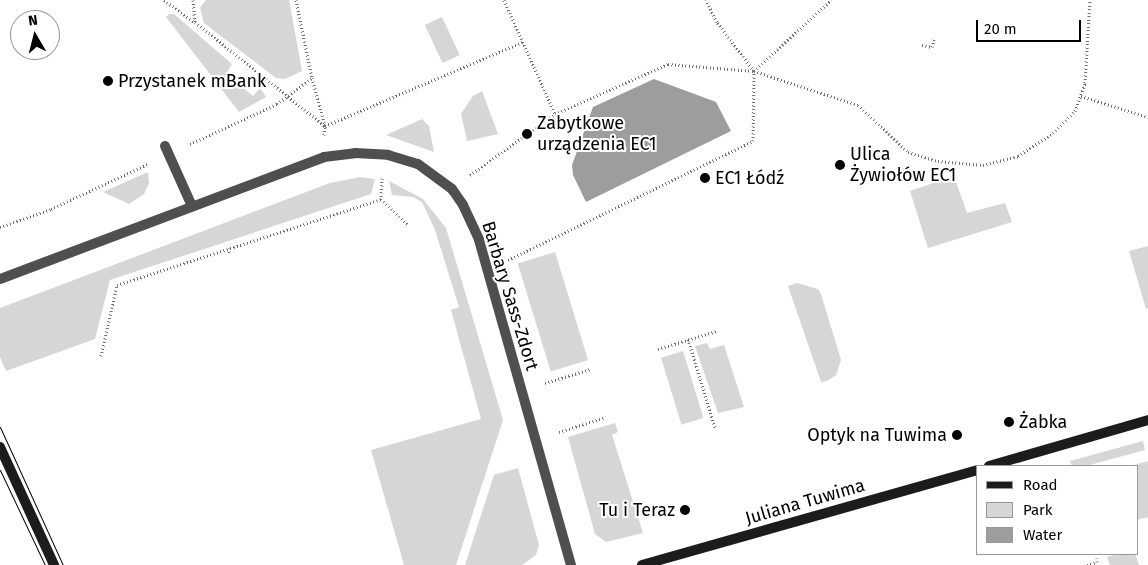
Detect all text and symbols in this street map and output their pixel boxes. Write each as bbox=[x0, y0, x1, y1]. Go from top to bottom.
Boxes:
north arrow bbox=[10, 10, 60, 60]
scale bar bbox=[978, 10, 1083, 42]
text: N bbox=[27, 12, 39, 30]
text: 20 m bbox=[984, 20, 1017, 38]
place label: Przystanek mBank bbox=[118, 70, 266, 92]
marker: Przystanek mBank bbox=[102, 75, 114, 87]
place label: Zabytkowe urządzenia EC1 bbox=[537, 113, 656, 156]
marker: Zabytkowe urządzenia EC1 bbox=[521, 128, 533, 140]
place label: Ulica Żywiołów EC1 bbox=[850, 144, 956, 186]
marker: Ulica Żywiołów EC1 bbox=[834, 159, 846, 171]
place label: EC1 Łódź bbox=[715, 167, 784, 189]
marker: EC1 Łódź bbox=[699, 172, 711, 184]
street label: Barbary Sass-Zdort bbox=[477, 219, 543, 373]
place label: Żabka bbox=[1019, 411, 1067, 433]
marker: Żabka bbox=[1003, 416, 1015, 428]
place label: Optyk na Tuwima bbox=[807, 424, 947, 446]
marker: Optyk na Tuwima bbox=[951, 429, 963, 441]
legend bbox=[976, 465, 1138, 555]
street label: Juliana Tuwima bbox=[743, 475, 867, 529]
text: Road bbox=[1023, 476, 1058, 494]
place label: Tu i Teraz bbox=[599, 499, 675, 521]
text: Park bbox=[1023, 501, 1053, 519]
marker: Tu i Teraz bbox=[679, 504, 691, 516]
text: Water bbox=[1023, 526, 1062, 544]

